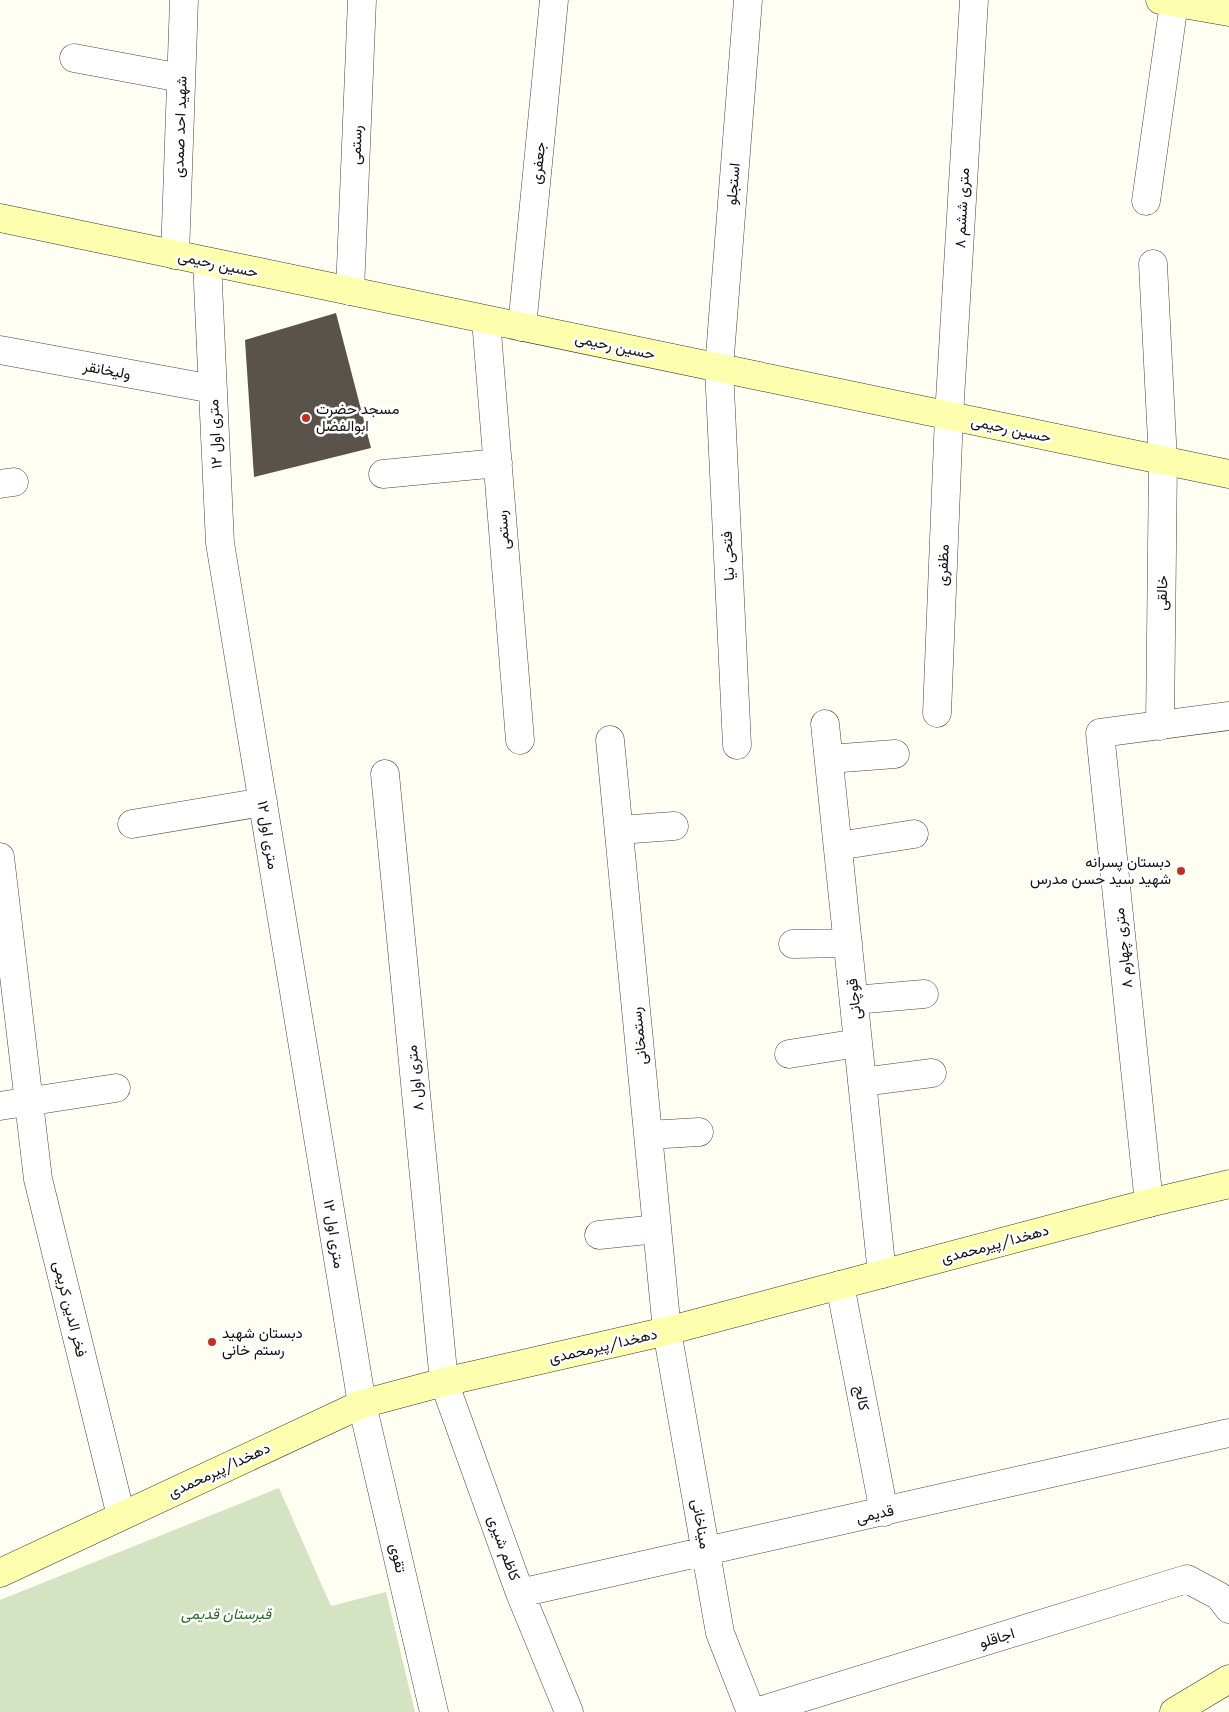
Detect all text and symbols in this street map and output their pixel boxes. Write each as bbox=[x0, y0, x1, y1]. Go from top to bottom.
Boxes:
street label: شهید احد صمدی bbox=[168, 76, 192, 178]
street label: رستمی bbox=[345, 125, 367, 165]
street label: جعفری bbox=[526, 141, 550, 185]
street label: استجلو bbox=[721, 162, 744, 206]
street label: ۸ متری ششم bbox=[950, 167, 974, 249]
street label: حسین رحیمی bbox=[176, 246, 260, 282]
street label: حسین رحیمی bbox=[573, 328, 657, 364]
street label: ولیخانقر bbox=[81, 356, 132, 383]
street label: ۱۲ متری اول bbox=[203, 399, 227, 469]
place label: مسجد حضرت ابوالفضل bbox=[316, 399, 400, 435]
street label: حسین رحیمی bbox=[969, 411, 1053, 447]
marker: مسجد حضرت ابوالفضل bbox=[300, 412, 312, 424]
street label: رستمی bbox=[491, 509, 515, 551]
street label: فتحی نیا bbox=[717, 530, 739, 581]
street label: مظفری bbox=[932, 544, 954, 586]
street label: خالقی bbox=[1152, 575, 1172, 611]
street label: ۱۲ متری اول bbox=[253, 799, 283, 871]
place label: دبستان پسرانه شهید سید حسن مدرس bbox=[1030, 852, 1171, 889]
marker: دبستان پسرانه شهید سید حسن مدرس bbox=[1175, 865, 1187, 877]
street label: ۸ متری چهارم bbox=[1109, 907, 1137, 989]
street label: قوچانی bbox=[842, 977, 866, 1021]
street label: رستمخانی bbox=[626, 1006, 652, 1066]
street label: ۸ متری اول bbox=[402, 1044, 428, 1112]
street label: ۱۲ متری اول bbox=[319, 1198, 349, 1270]
street label: دهخدا/پیرمحمدی bbox=[939, 1220, 1051, 1268]
street label: فخر الدین کریمی bbox=[48, 1259, 92, 1359]
place label: دبستان شهید رستم خانی bbox=[222, 1323, 303, 1360]
street label: دهخدا/پیرمحمدی bbox=[547, 1324, 659, 1368]
marker: دبستان شهید رستم خانی bbox=[206, 1336, 218, 1348]
street label: کالج bbox=[849, 1384, 874, 1413]
street label: دهخدا/پیرمحمدی bbox=[165, 1438, 273, 1502]
street label: میناخانی bbox=[687, 1497, 715, 1551]
street label: قدیمی bbox=[854, 1500, 896, 1528]
street label: کاظم شیری bbox=[483, 1513, 525, 1584]
street label: تقوی bbox=[385, 1541, 411, 1575]
park label: قبرستان قدیمى bbox=[181, 1604, 272, 1623]
street label: اجاقلو bbox=[977, 1623, 1017, 1652]

